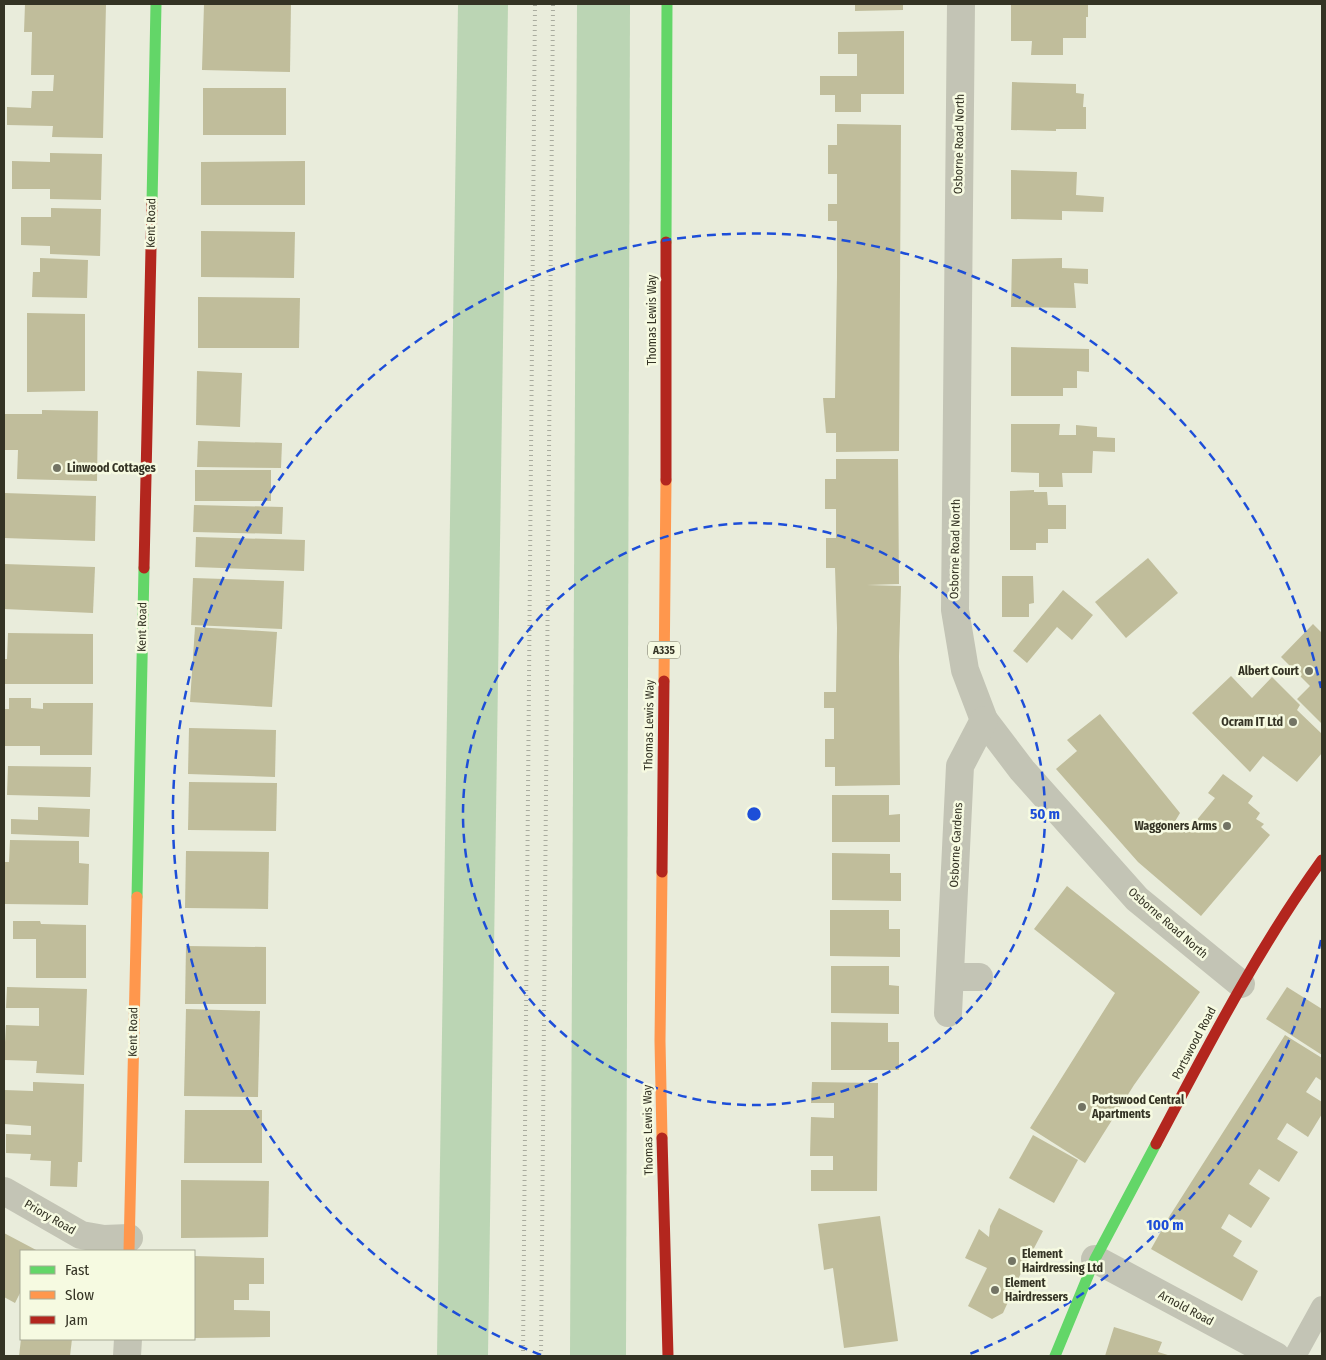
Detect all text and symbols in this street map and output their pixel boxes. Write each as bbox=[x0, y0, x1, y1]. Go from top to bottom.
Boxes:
street label: Osborne Road North bbox=[951, 94, 967, 194]
street label: Kent Road bbox=[144, 198, 158, 248]
street label: Thomas Lewis Way bbox=[645, 274, 659, 365]
place label: Linwood Cottages bbox=[67, 461, 156, 475]
marker: Linwood Cottages bbox=[51, 462, 63, 474]
street label: Osborne Road North bbox=[947, 499, 963, 599]
street label: Kent Road bbox=[135, 602, 149, 652]
road number: A335 bbox=[648, 642, 680, 658]
place label: Albert Court bbox=[1237, 664, 1300, 678]
marker: Albert Court bbox=[1303, 665, 1315, 677]
street label: Thomas Lewis Way bbox=[641, 679, 657, 770]
place label: Ocram IT Ltd bbox=[1221, 715, 1283, 729]
marker: Ocram IT Ltd bbox=[1287, 716, 1299, 728]
street label: Osborne Gardens bbox=[947, 802, 965, 888]
centre of rings bbox=[745, 805, 763, 823]
text: 50 m bbox=[1030, 805, 1060, 823]
place label: Waggoners Arms bbox=[1134, 819, 1218, 833]
marker: Waggoners Arms bbox=[1221, 820, 1233, 832]
street label: Osborne Road North bbox=[1126, 885, 1210, 961]
street label: Portswood Road bbox=[1169, 1004, 1219, 1082]
street label: Kent Road bbox=[126, 1007, 140, 1057]
street label: Thomas Lewis Way bbox=[640, 1084, 656, 1175]
place label: Portswood Central Apartments bbox=[1091, 1093, 1185, 1121]
marker: Portswood Central Apartments bbox=[1076, 1101, 1088, 1113]
street label: Priory Road bbox=[22, 1197, 78, 1237]
text: 100 m bbox=[1146, 1216, 1184, 1234]
place label: Element Hairdressing Ltd bbox=[1022, 1247, 1103, 1275]
legend bbox=[20, 1250, 195, 1340]
marker: Element Hairdressing Ltd bbox=[1006, 1255, 1018, 1267]
text: Fast bbox=[65, 1261, 89, 1279]
place label: Element Hairdressers bbox=[1005, 1276, 1069, 1304]
marker: Element Hairdressers bbox=[989, 1284, 1001, 1296]
text: Slow bbox=[65, 1286, 94, 1304]
street label: Arnold Road bbox=[1156, 1288, 1216, 1328]
text: Jam bbox=[65, 1311, 88, 1329]

